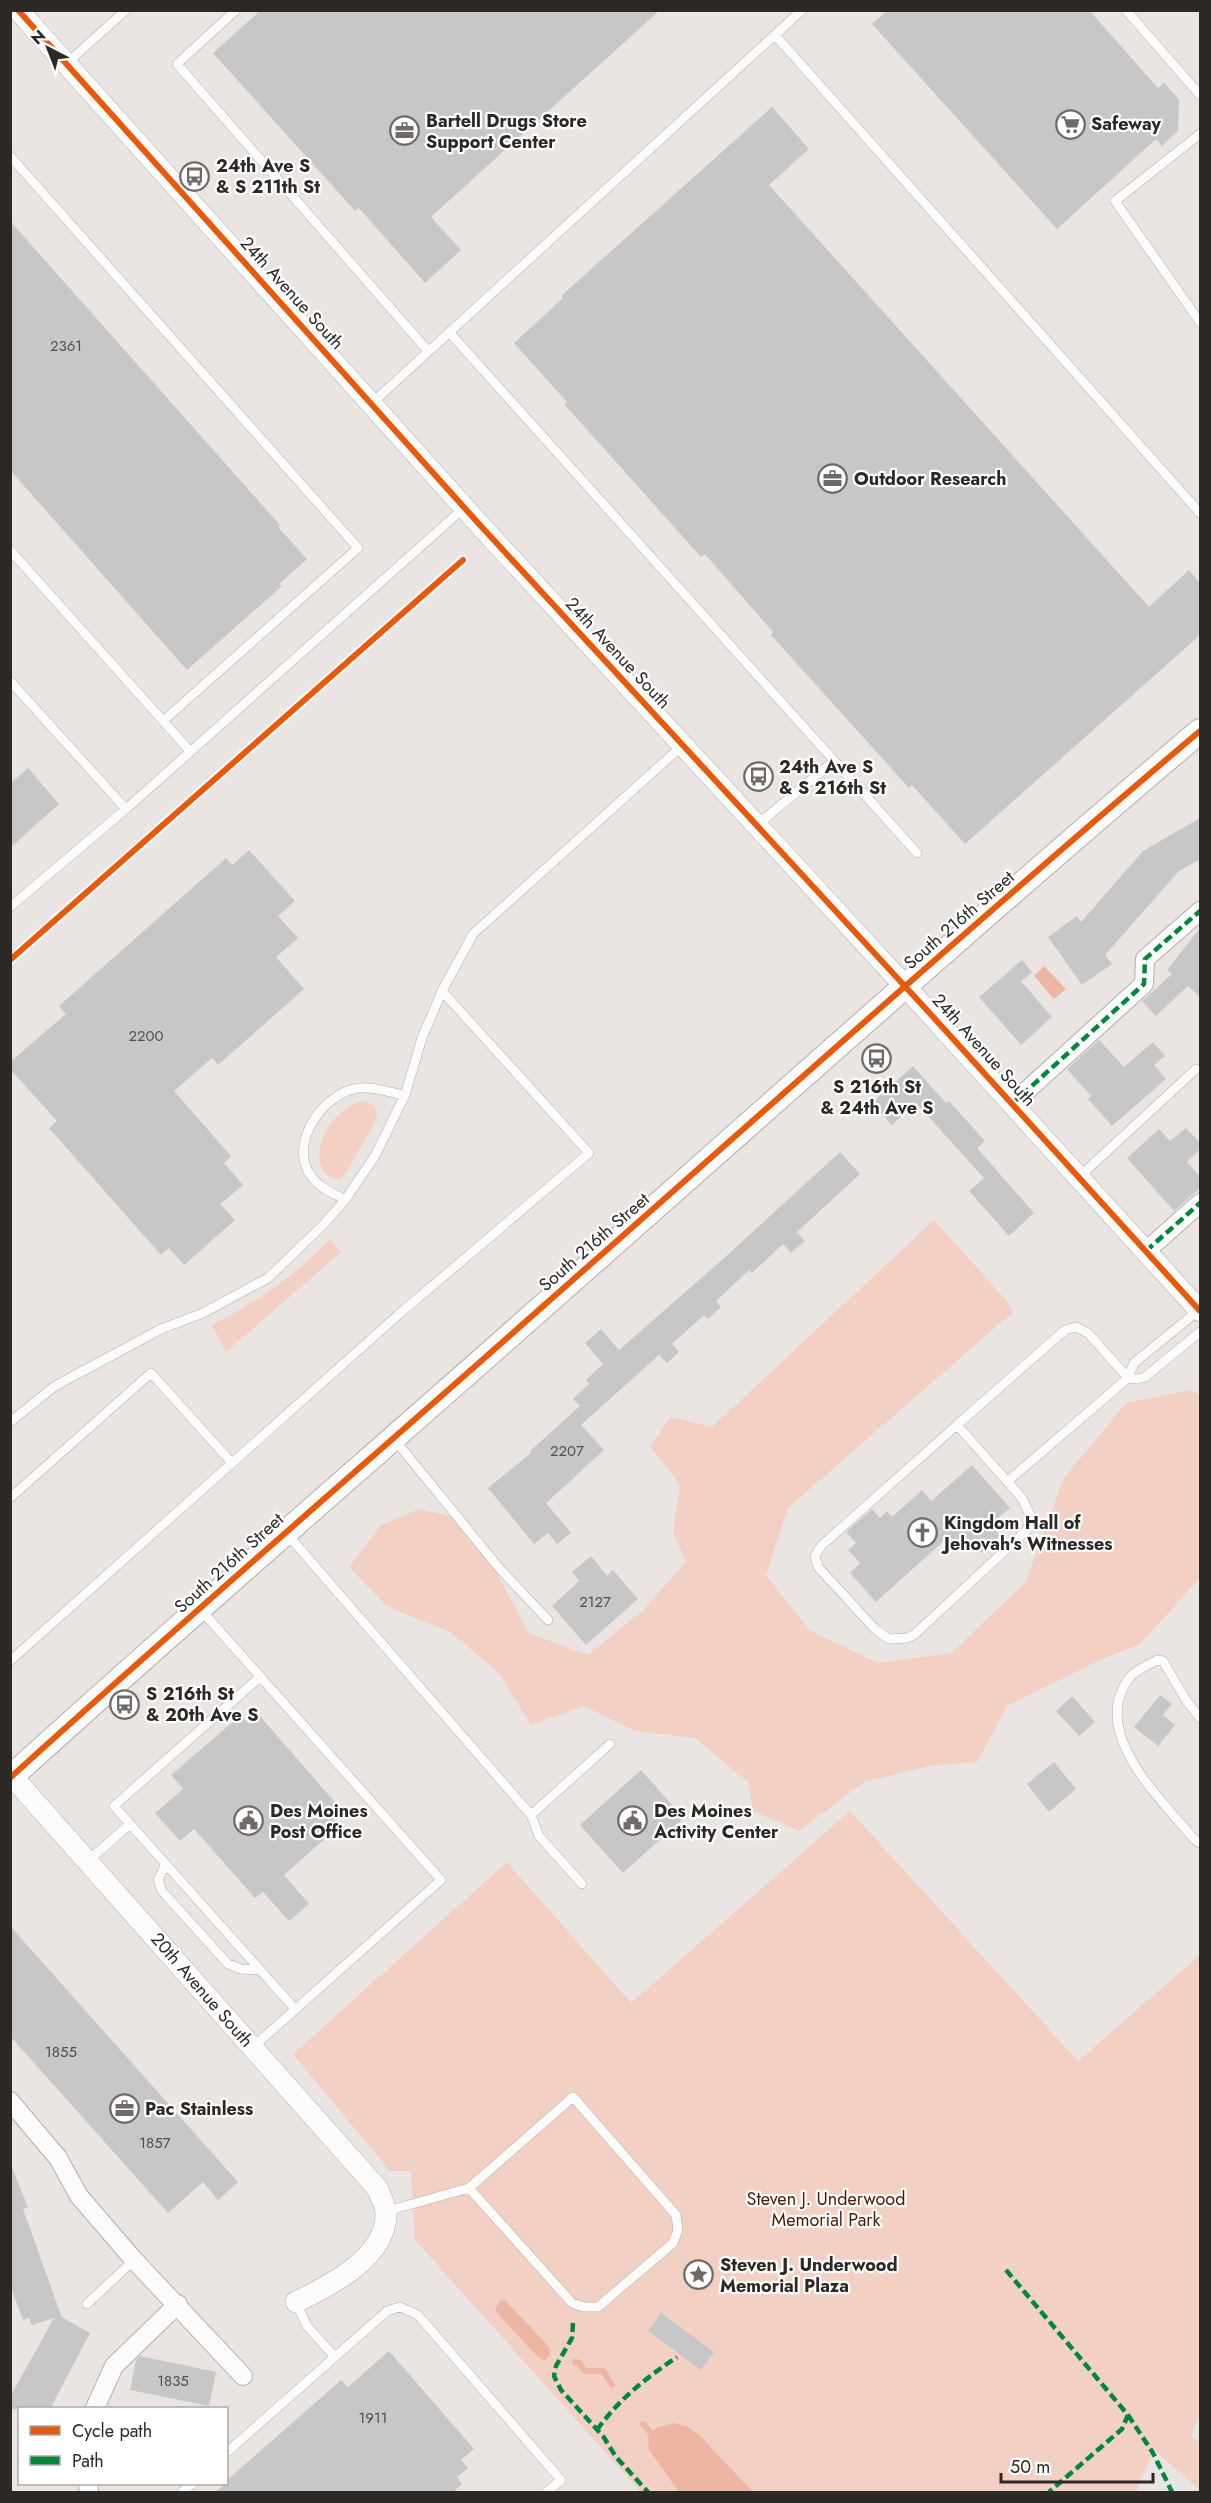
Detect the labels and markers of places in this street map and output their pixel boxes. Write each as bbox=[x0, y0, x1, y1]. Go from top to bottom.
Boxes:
place label: Bartell Drugs Store Support Center bbox=[426, 108, 587, 155]
supermarket icon: Safeway bbox=[1054, 108, 1086, 140]
place label: Safeway bbox=[1091, 111, 1161, 137]
office icon: Bartell Drugs Store Support Center bbox=[389, 115, 421, 147]
place label: 24th Ave S & S 211th St bbox=[216, 153, 320, 200]
bus stop icon: 24th Ave S & S 211th St bbox=[179, 160, 211, 192]
office icon: Outdoor Research bbox=[817, 463, 849, 495]
place label: Outdoor Research bbox=[854, 466, 1006, 492]
place label: 24th Ave S & S 216th St bbox=[779, 754, 886, 801]
bus stop icon: 24th Ave S & S 216th St bbox=[742, 761, 774, 793]
bus stop icon: S 216th St & 24th Ave S bbox=[861, 1042, 893, 1074]
place label: S 216th St & 24th Ave S bbox=[820, 1074, 934, 1121]
place label: Kingdom Hall of Jehovah's Witnesses bbox=[941, 1510, 1113, 1557]
church icon: Kingdom Hall of Jehovah's Witnesses bbox=[907, 1517, 939, 1549]
place label: S 216th St & 20th Ave S bbox=[146, 1681, 259, 1728]
bus stop icon: S 216th St & 20th Ave S bbox=[109, 1688, 141, 1720]
place label: Des Moines Post Office bbox=[270, 1798, 368, 1845]
place label: Des Moines Activity Center bbox=[653, 1798, 779, 1845]
public building icon: Des Moines Post Office bbox=[233, 1805, 265, 1837]
public building icon: Des Moines Activity Center bbox=[617, 1805, 649, 1837]
office icon: Pac Stainless bbox=[108, 2093, 140, 2125]
place label: Pac Stainless bbox=[145, 2096, 253, 2122]
place label: Steven J. Underwood Memorial Plaza bbox=[720, 2252, 898, 2299]
place icon: Steven J. Underwood Memorial Plaza bbox=[683, 2259, 715, 2291]

